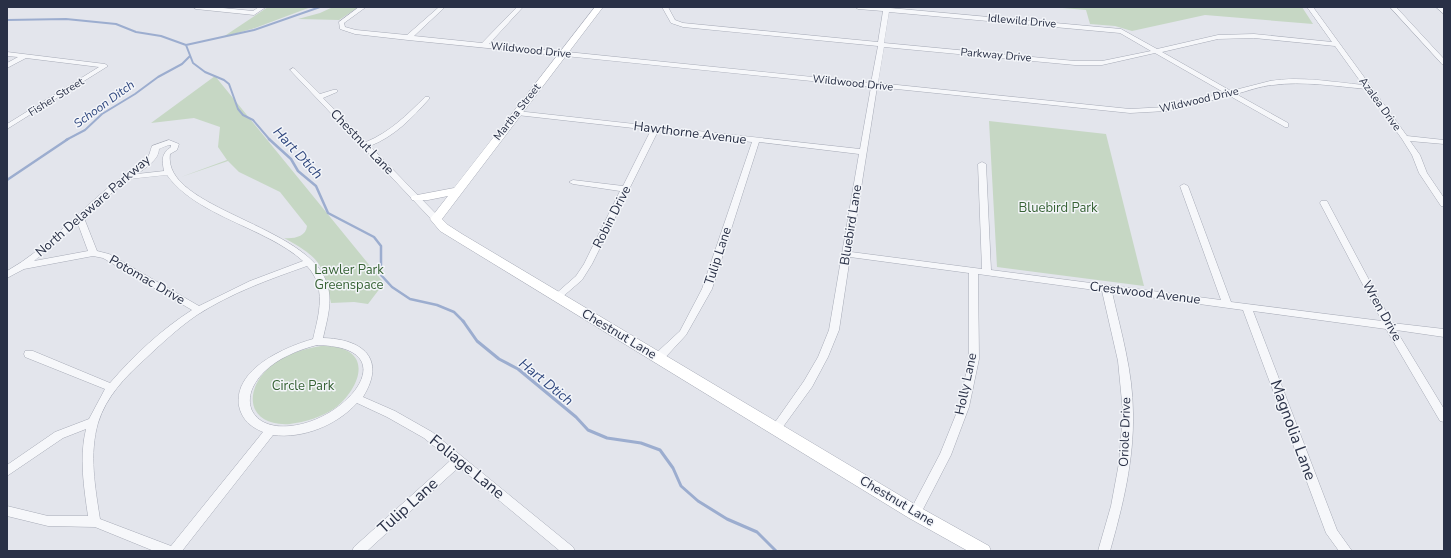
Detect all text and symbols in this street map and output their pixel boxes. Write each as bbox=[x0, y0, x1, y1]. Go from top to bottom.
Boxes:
street label: Idlewild Drive bbox=[987, 11, 1057, 31]
street label: Wildwood Drive bbox=[490, 38, 572, 62]
street label: Parkway Drive bbox=[960, 44, 1032, 66]
street label: Wildwood Drive bbox=[812, 71, 894, 95]
street label: Fisher Street bbox=[25, 74, 87, 120]
street label: Azalea Drive bbox=[1356, 74, 1405, 134]
water label: Schoon Ditch bbox=[70, 76, 138, 131]
street label: Martha Street bbox=[490, 80, 544, 144]
street label: Wildwood Drive bbox=[1158, 84, 1240, 116]
street label: Chestnut Lane bbox=[326, 105, 398, 179]
street label: Hawthorne Avenue bbox=[633, 117, 747, 149]
water label: Hart Dtich bbox=[269, 123, 327, 183]
street label: North Delaware Parkway bbox=[32, 151, 155, 261]
street label: Robin Drive bbox=[589, 183, 635, 251]
street label: Bluebird Lane bbox=[836, 183, 866, 267]
park label: Bluebird Park bbox=[1019, 199, 1098, 217]
street label: Tulip Lane bbox=[700, 225, 736, 287]
street label: Potomac Drive bbox=[106, 251, 188, 309]
park label: Lawler Park Greenspace bbox=[314, 261, 384, 294]
street label: Crestwood Avenue bbox=[1089, 277, 1202, 309]
street label: Wren Drive bbox=[1358, 278, 1406, 345]
street label: Chestnut Lane bbox=[578, 304, 660, 364]
street label: Holly Lane bbox=[951, 351, 981, 417]
water label: Hart Dtich bbox=[515, 354, 577, 410]
park label: Circle Park bbox=[272, 377, 335, 395]
street label: Magnolia Lane bbox=[1265, 377, 1321, 483]
street label: Oriole Drive bbox=[1115, 397, 1135, 467]
street label: Foliage Lane bbox=[425, 430, 509, 504]
street label: Chestnut Lane bbox=[856, 471, 938, 531]
street label: Tulip Lane bbox=[373, 473, 443, 539]

